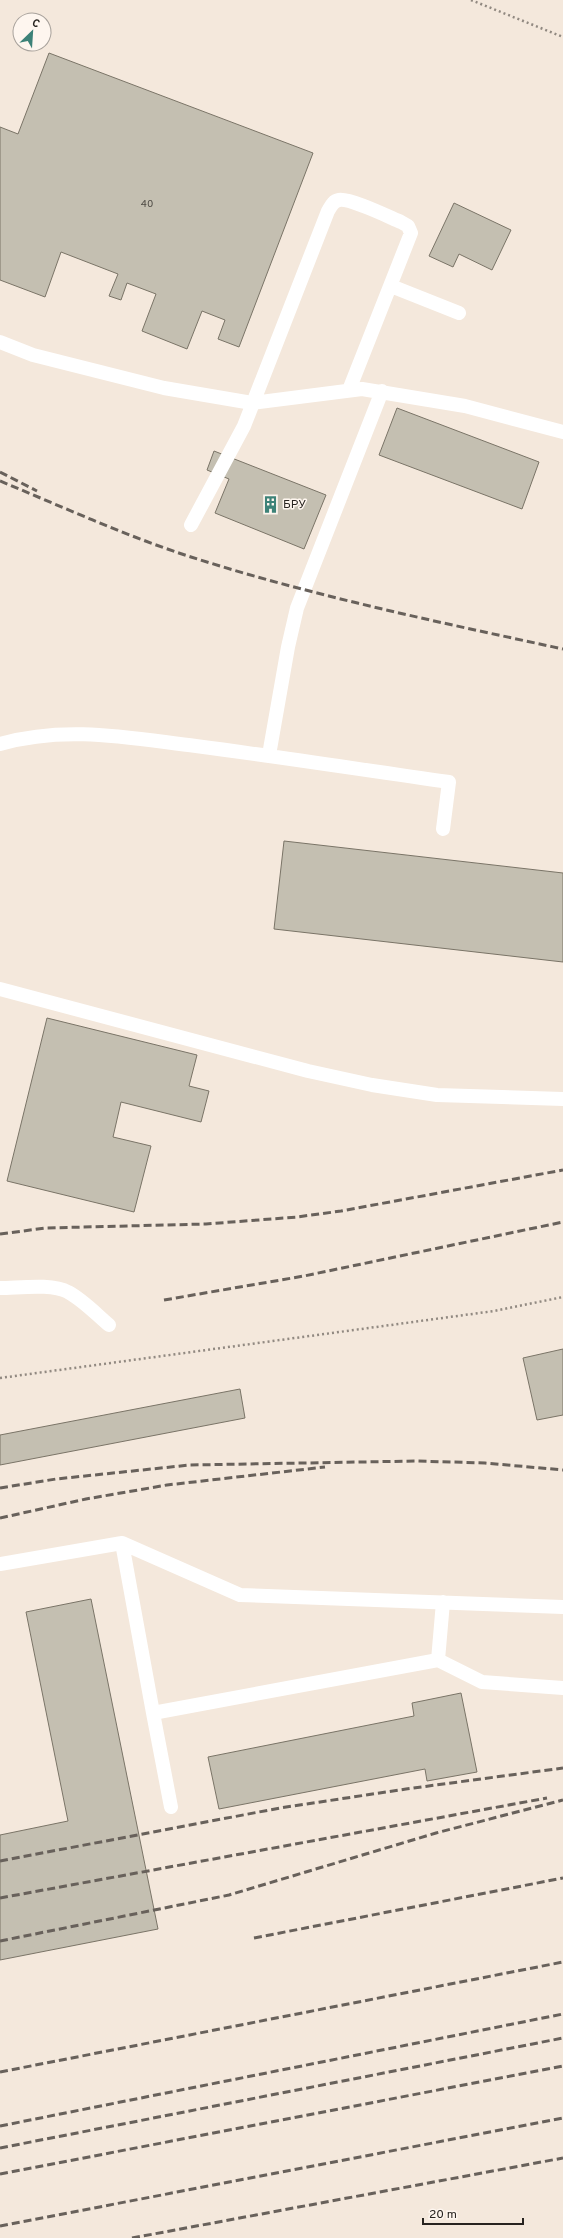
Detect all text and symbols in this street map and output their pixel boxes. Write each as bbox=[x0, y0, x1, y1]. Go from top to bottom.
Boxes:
north arrow bbox=[12, 12, 52, 52]
text: С bbox=[30, 16, 42, 32]
house number: 40 bbox=[141, 198, 153, 211]
building icon: БРУ bbox=[260, 494, 280, 514]
place label: БРУ bbox=[283, 497, 306, 513]
scale bar bbox=[423, 2200, 523, 2226]
text: 20 m bbox=[429, 2207, 457, 2223]

